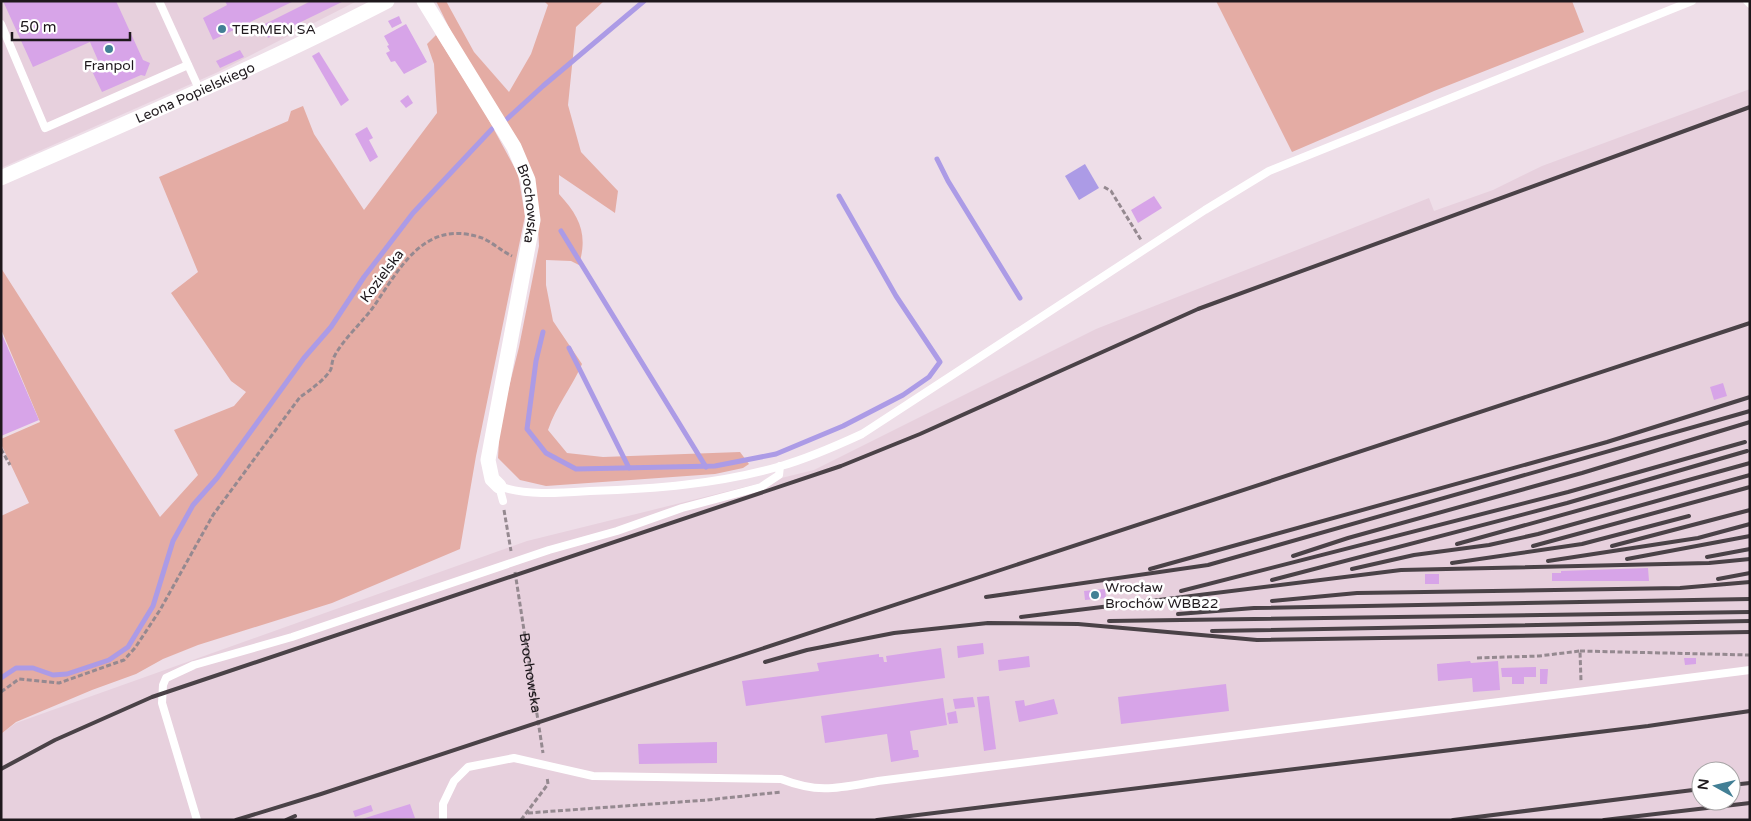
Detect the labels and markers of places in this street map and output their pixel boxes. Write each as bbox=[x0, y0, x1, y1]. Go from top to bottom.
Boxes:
place label: TERMEN SA bbox=[232, 21, 316, 38]
marker: TERMEN SA bbox=[216, 23, 228, 35]
marker: Franpol bbox=[103, 43, 115, 55]
place label: Franpol bbox=[84, 57, 134, 74]
place label: Wrocław Brochów WBB22 bbox=[1105, 579, 1219, 612]
marker: Wrocław Brochów WBB22 bbox=[1089, 589, 1101, 601]

